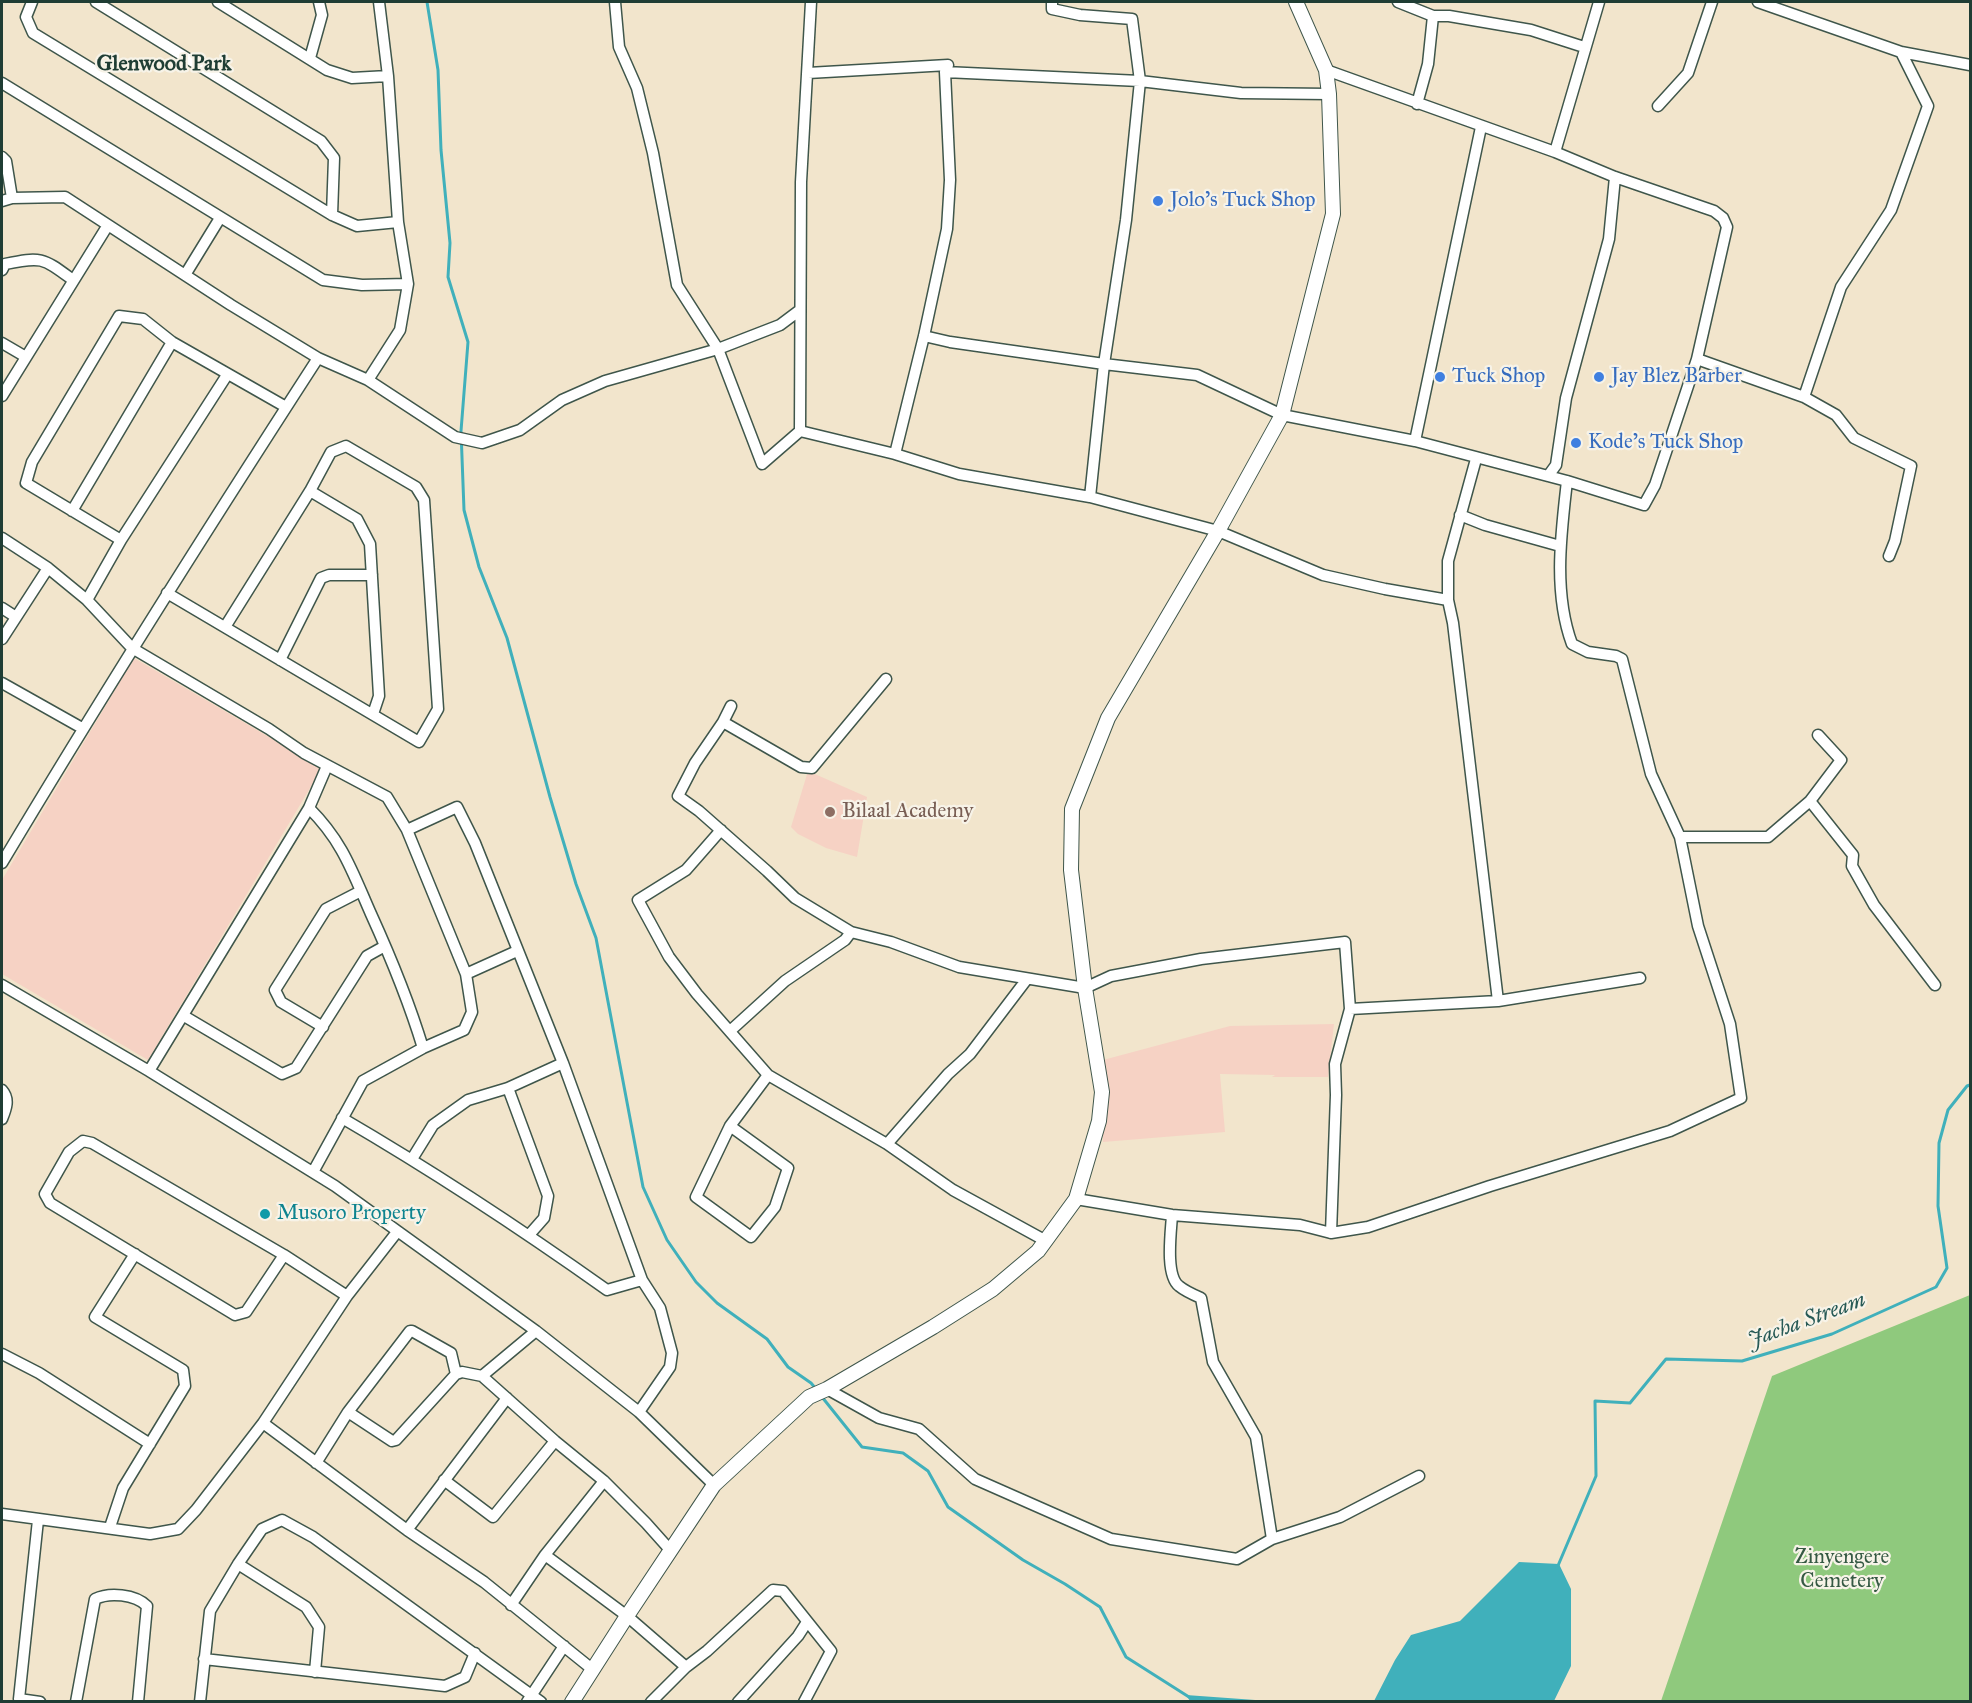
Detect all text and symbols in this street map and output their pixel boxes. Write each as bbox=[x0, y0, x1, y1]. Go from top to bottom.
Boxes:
district label: Glenwood Park bbox=[96, 52, 232, 78]
place label: Jolo's Tuck Shop bbox=[1170, 188, 1316, 214]
marker: Jolo's Tuck Shop bbox=[1151, 194, 1165, 208]
place label: Tuck Shop bbox=[1452, 364, 1545, 390]
place label: Jay Blez Barber bbox=[1611, 364, 1742, 390]
marker: Tuck Shop bbox=[1433, 370, 1447, 384]
marker: Jay Blez Barber bbox=[1592, 370, 1606, 384]
place label: Kode's Tuck Shop bbox=[1588, 430, 1743, 456]
marker: Kode's Tuck Shop bbox=[1569, 436, 1583, 450]
place label: Bilaal Academy bbox=[842, 799, 973, 825]
marker: Bilaal Academy bbox=[823, 805, 837, 819]
place label: Musoro Property bbox=[277, 1201, 426, 1227]
marker: Musoro Property bbox=[258, 1207, 272, 1221]
water label: Jacha Stream bbox=[1745, 1288, 1869, 1354]
park label: Zinyengere Cemetery bbox=[1795, 1545, 1889, 1595]

